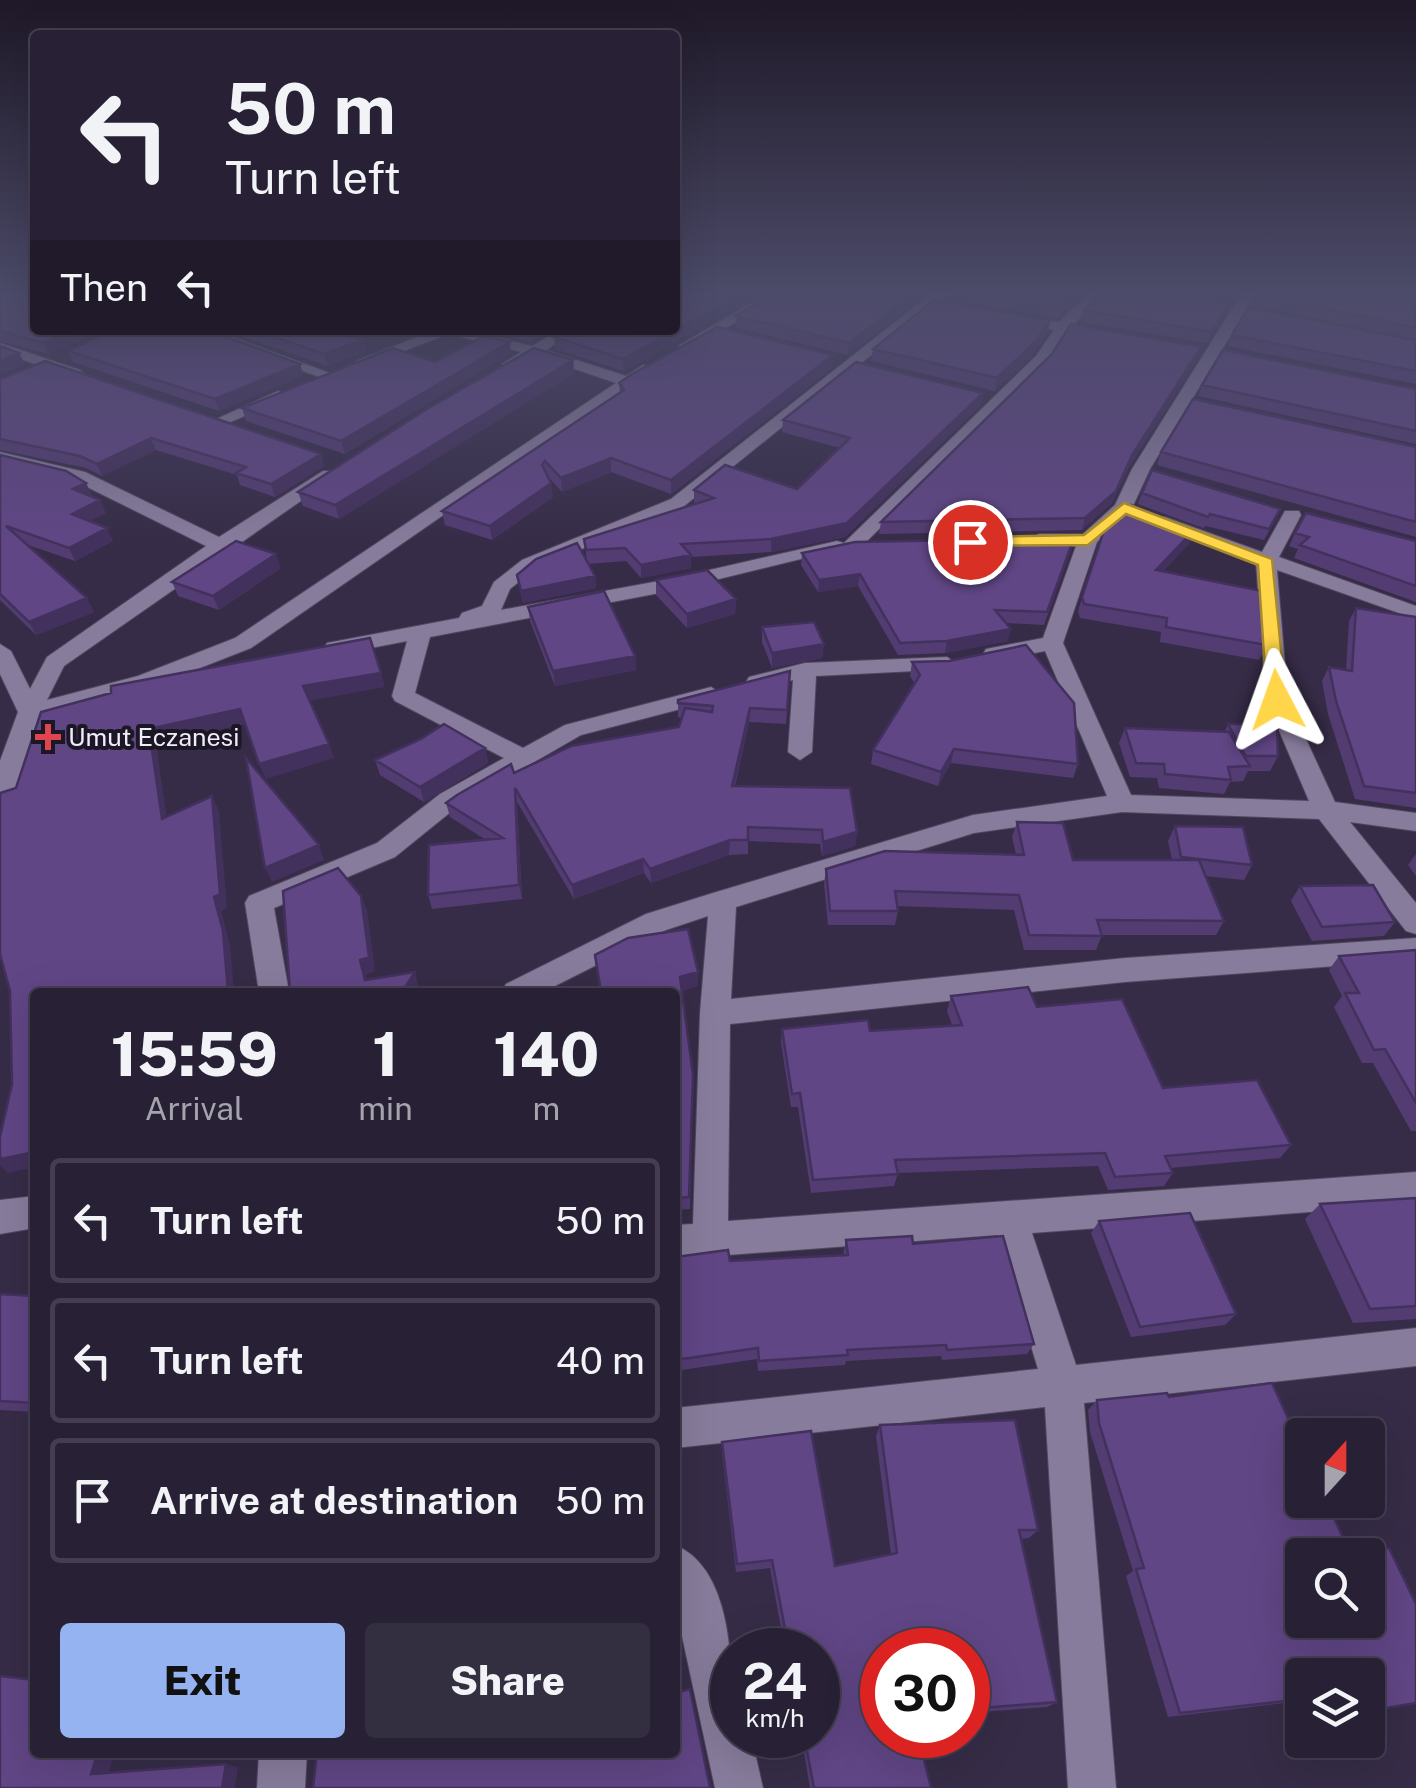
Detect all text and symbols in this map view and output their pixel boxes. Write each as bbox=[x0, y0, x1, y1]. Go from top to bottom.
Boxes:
text: 50 m bbox=[225, 67, 396, 150]
icon: left bbox=[60, 70, 190, 200]
text: Turn left bbox=[225, 151, 401, 204]
icon: left bbox=[168, 260, 223, 315]
text: Then bbox=[60, 265, 148, 310]
pin bbox=[928, 500, 1013, 585]
icon: arrive bbox=[943, 515, 998, 570]
position arrow bbox=[1225, 648, 1329, 752]
place label: Umut Eczanesi bbox=[68, 722, 239, 752]
marker: Umut Eczanesi bbox=[37, 726, 59, 748]
text: 15:59 bbox=[111, 1019, 278, 1090]
text: 1 bbox=[372, 1019, 399, 1090]
text: 140 bbox=[493, 1019, 599, 1090]
text: Arrival bbox=[145, 1090, 244, 1127]
text: min bbox=[358, 1090, 413, 1127]
text: m bbox=[532, 1090, 560, 1127]
icon: left bbox=[65, 1193, 120, 1248]
text: Turn left bbox=[150, 1198, 304, 1243]
text: 50 m bbox=[555, 1198, 645, 1243]
icon: left bbox=[65, 1333, 120, 1388]
text: Turn left bbox=[150, 1338, 304, 1383]
text: 40 m bbox=[556, 1338, 645, 1383]
north arrow bbox=[1285, 1418, 1385, 1518]
map controls bbox=[1285, 1418, 1385, 1758]
icon: arrive bbox=[65, 1473, 120, 1528]
text: Arrive at destination bbox=[150, 1478, 518, 1523]
text: 50 m bbox=[555, 1478, 645, 1523]
button: search bbox=[1285, 1538, 1385, 1638]
button: Exit bbox=[60, 1623, 345, 1738]
button: Share bbox=[365, 1623, 650, 1738]
speed limit sign: 30 bbox=[860, 1628, 990, 1758]
text: 24 bbox=[743, 1651, 807, 1710]
button: layers bbox=[1285, 1658, 1385, 1758]
text: km/h bbox=[746, 1703, 804, 1733]

